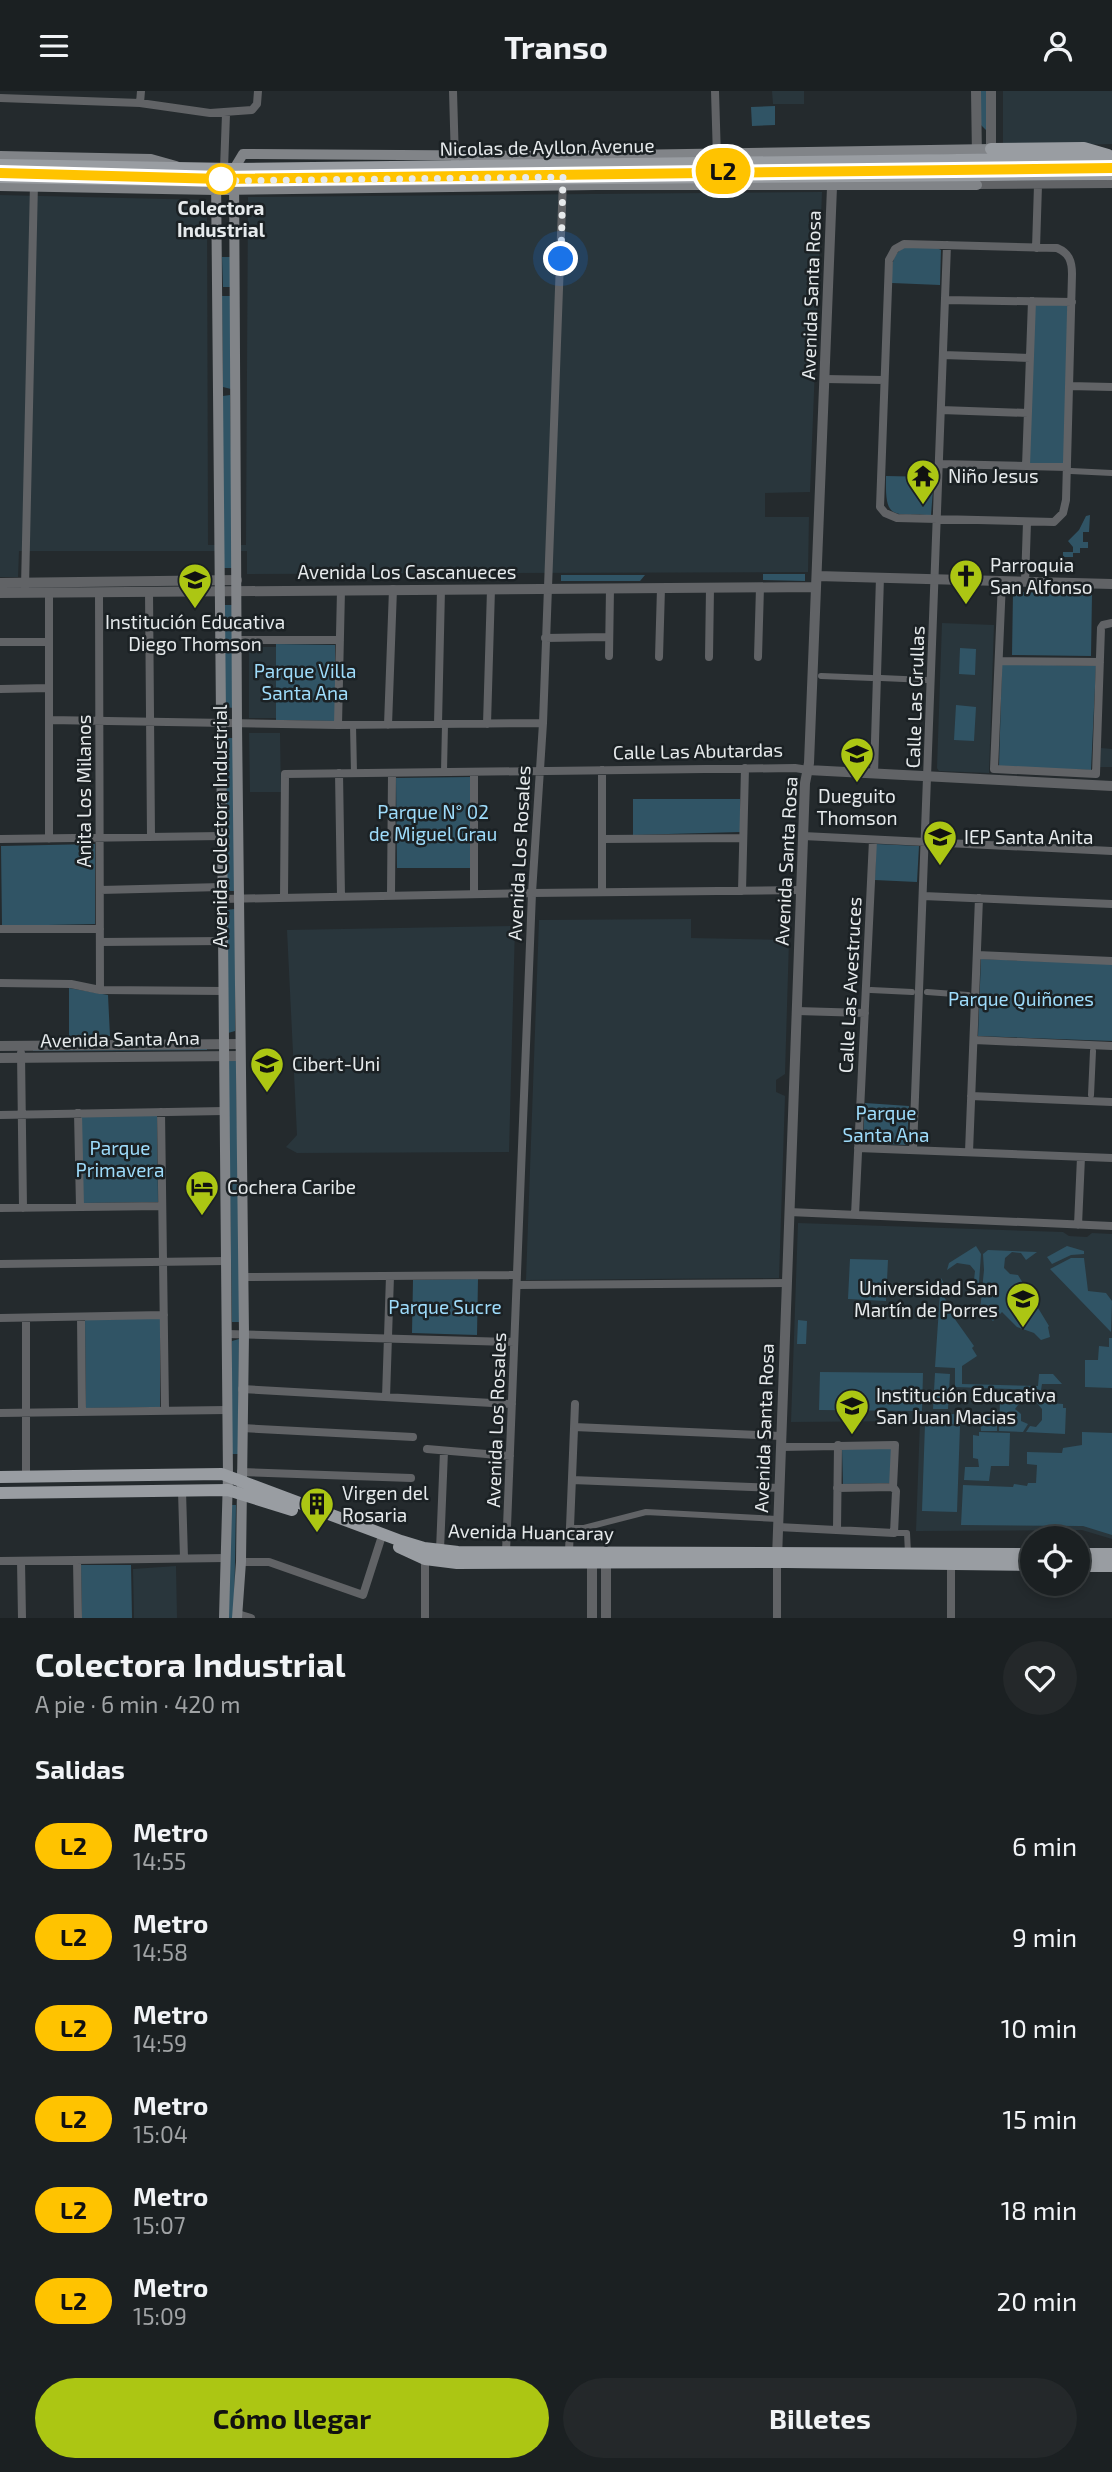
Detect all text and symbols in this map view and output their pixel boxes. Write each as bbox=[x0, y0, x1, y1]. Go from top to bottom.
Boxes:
icon: menu bbox=[35, 27, 73, 65]
text: Transo bbox=[504, 27, 608, 65]
icon: person bbox=[1039, 27, 1077, 65]
street label: Nicolas de Ayllon Avenue bbox=[439, 133, 655, 160]
line badge: L2 bbox=[692, 148, 754, 194]
text: L2 bbox=[710, 156, 736, 185]
marker: Colectora Industrial bbox=[206, 164, 236, 194]
place label: Colectora Industrial bbox=[177, 196, 266, 241]
street label: Avenida Santa Rosa bbox=[796, 210, 825, 380]
your location bbox=[543, 241, 578, 276]
temple icon: Niño Jesus bbox=[904, 457, 942, 506]
place label: Niño Jesus bbox=[948, 464, 1039, 487]
place label: Parroquia San Alfonso bbox=[990, 553, 1093, 598]
church icon: Parroquia San Alfonso bbox=[947, 557, 985, 606]
street label: Avenida Los Cascanueces bbox=[297, 560, 517, 583]
school or university icon: Institución Educativa Diego Thomson bbox=[176, 561, 214, 610]
place label: Institución Educativa Diego Thomson bbox=[105, 610, 285, 655]
street label: Calle Las Grullas bbox=[901, 625, 928, 769]
park label: Parque Villa Santa Ana bbox=[254, 659, 356, 704]
street label: Avenida Colectora Industrial bbox=[208, 704, 231, 948]
street label: Anita Los Milanos bbox=[72, 715, 95, 867]
school or university icon: Dueguito Thomson bbox=[838, 735, 876, 784]
street label: Calle Las Abutardas bbox=[613, 738, 783, 763]
street label: Avenida Los Rosales bbox=[502, 765, 535, 941]
street label: Avenida Santa Rosa bbox=[770, 776, 801, 946]
place label: Dueguito Thomson bbox=[817, 784, 898, 829]
park label: Parque N° 02 de Miguel Grau bbox=[369, 800, 497, 845]
school or university icon: IEP Santa Anita bbox=[921, 818, 959, 867]
place label: IEP Santa Anita bbox=[964, 825, 1094, 848]
street label: Calle Las Avestruces bbox=[833, 896, 866, 1074]
park label: Parque Quiñones bbox=[948, 987, 1094, 1010]
street label: Avenida Santa Ana bbox=[40, 1026, 200, 1051]
school or university icon: Cibert-Uni bbox=[248, 1045, 286, 1094]
place label: Cibert-Uni bbox=[292, 1052, 380, 1075]
park label: Parque Santa Ana bbox=[843, 1101, 929, 1146]
park label: Parque Primavera bbox=[76, 1136, 164, 1181]
hotel icon: Cochera Caribe bbox=[183, 1168, 221, 1217]
place label: Cochera Caribe bbox=[227, 1175, 356, 1198]
place label: Universidad San Martín de Porres bbox=[854, 1276, 998, 1321]
school or university icon: Universidad San Martín de Porres bbox=[1004, 1280, 1042, 1329]
park label: Parque Sucre bbox=[388, 1295, 502, 1318]
street label: Avenida Los Rosales bbox=[481, 1332, 510, 1508]
street label: Avenida Santa Rosa bbox=[749, 1343, 778, 1513]
place label: Institución Educativa San Juan Macias bbox=[876, 1383, 1056, 1428]
school or university icon: Institución Educativa San Juan Macias bbox=[833, 1387, 871, 1436]
place label: Virgen del Rosaria bbox=[342, 1481, 429, 1526]
building icon: Virgen del Rosaria bbox=[298, 1485, 336, 1534]
street label: Avenida Huancaray bbox=[448, 1519, 614, 1544]
map controls bbox=[1020, 1526, 1090, 1596]
button: locate bbox=[1020, 1526, 1090, 1596]
button: heart bbox=[1003, 1641, 1077, 1715]
text: Colectora Industrial bbox=[35, 1644, 346, 1684]
text: A pie · 6 min · 420 m bbox=[35, 1690, 240, 1718]
text: Salidas bbox=[35, 1753, 125, 1784]
text: Metro bbox=[133, 1816, 208, 1847]
text: 6 min bbox=[1012, 1830, 1077, 1861]
text: L2 bbox=[60, 1831, 87, 1860]
text: 14:55 bbox=[133, 1847, 186, 1875]
text: Metro bbox=[133, 1907, 208, 1938]
text: 9 min bbox=[1012, 1921, 1077, 1952]
text: L2 bbox=[60, 1922, 87, 1951]
text: 14:58 bbox=[133, 1938, 188, 1966]
text: Metro bbox=[133, 1998, 208, 2029]
text: 10 min bbox=[1001, 2012, 1077, 2043]
text: L2 bbox=[60, 2013, 87, 2042]
text: 14:59 bbox=[133, 2029, 187, 2057]
text: Metro bbox=[133, 2089, 208, 2120]
text: 15 min bbox=[1003, 2103, 1077, 2134]
text: L2 bbox=[60, 2104, 87, 2133]
text: 15:04 bbox=[133, 2120, 188, 2148]
text: Metro bbox=[133, 2180, 208, 2211]
text: 18 min bbox=[1001, 2194, 1077, 2225]
text: L2 bbox=[60, 2195, 87, 2224]
text: 15:07 bbox=[133, 2211, 186, 2239]
text: Metro bbox=[133, 2271, 208, 2302]
text: 20 min bbox=[997, 2285, 1077, 2316]
text: L2 bbox=[60, 2286, 87, 2315]
text: 15:09 bbox=[133, 2302, 187, 2330]
button: Cómo llegar bbox=[35, 2378, 549, 2458]
button: Billetes bbox=[563, 2378, 1077, 2458]

